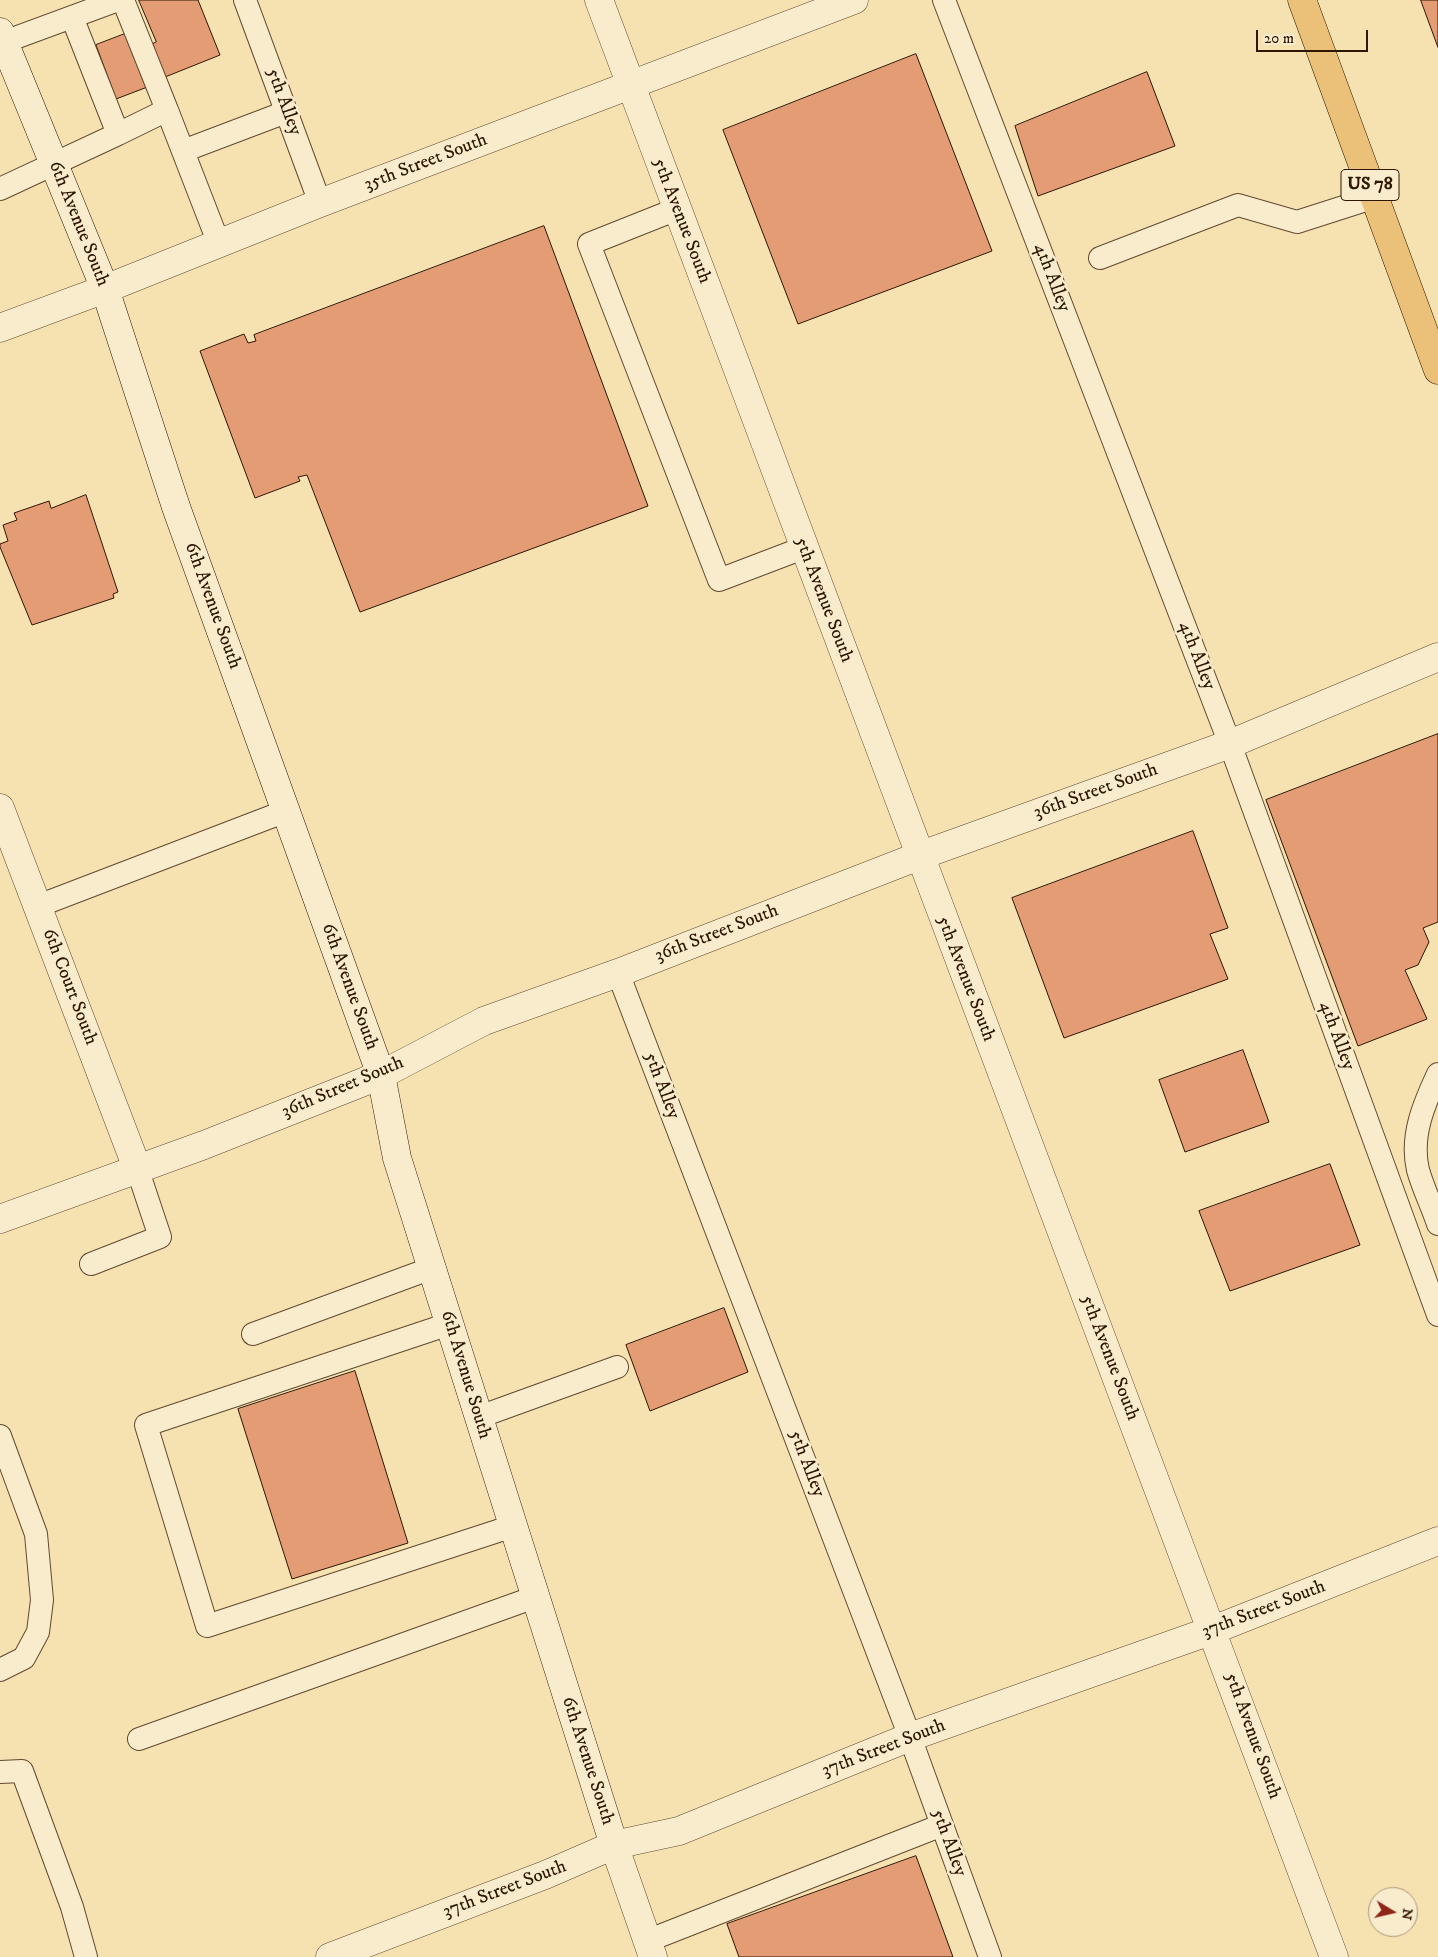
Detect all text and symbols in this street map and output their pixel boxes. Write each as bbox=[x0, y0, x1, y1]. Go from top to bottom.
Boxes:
scale bar bbox=[1258, 20, 1370, 52]
text: 20 m bbox=[1264, 29, 1294, 48]
street label: 5th Alley bbox=[260, 65, 306, 139]
street label: 35th Street South bbox=[361, 129, 491, 197]
street label: 5th Avenue South bbox=[647, 155, 715, 287]
street label: 6th Avenue South bbox=[42, 158, 114, 290]
road number: US 78 bbox=[1341, 170, 1399, 200]
street label: 4th Alley bbox=[1028, 241, 1074, 315]
street label: 5th Avenue South bbox=[789, 534, 857, 666]
street label: 6th Avenue South bbox=[178, 539, 246, 673]
street label: 4th Alley bbox=[1173, 619, 1219, 693]
street label: 36th Street South bbox=[1031, 759, 1161, 825]
street label: 36th Street South bbox=[652, 900, 782, 968]
street label: 5th Avenue South bbox=[931, 913, 999, 1045]
street label: 6th Avenue South bbox=[315, 920, 383, 1054]
street label: 6th Court South bbox=[36, 926, 102, 1048]
street label: 4th Alley bbox=[1313, 999, 1359, 1073]
street label: 5th Alley bbox=[638, 1049, 684, 1123]
street label: 36th Street South bbox=[278, 1052, 408, 1124]
street label: 5th Avenue South bbox=[1075, 1292, 1143, 1424]
street label: 6th Avenue South bbox=[435, 1308, 495, 1442]
street label: 5th Alley bbox=[783, 1427, 829, 1501]
street label: 37th Street South bbox=[1199, 1576, 1329, 1644]
street label: 5th Avenue South bbox=[1219, 1670, 1285, 1802]
street label: 6th Avenue South bbox=[556, 1694, 618, 1828]
street label: 37th Street South bbox=[819, 1715, 949, 1783]
street label: 5th Alley bbox=[925, 1806, 971, 1880]
street label: 37th Street South bbox=[440, 1856, 570, 1924]
north arrow bbox=[1368, 1887, 1418, 1937]
text: N bbox=[1397, 1907, 1417, 1921]

